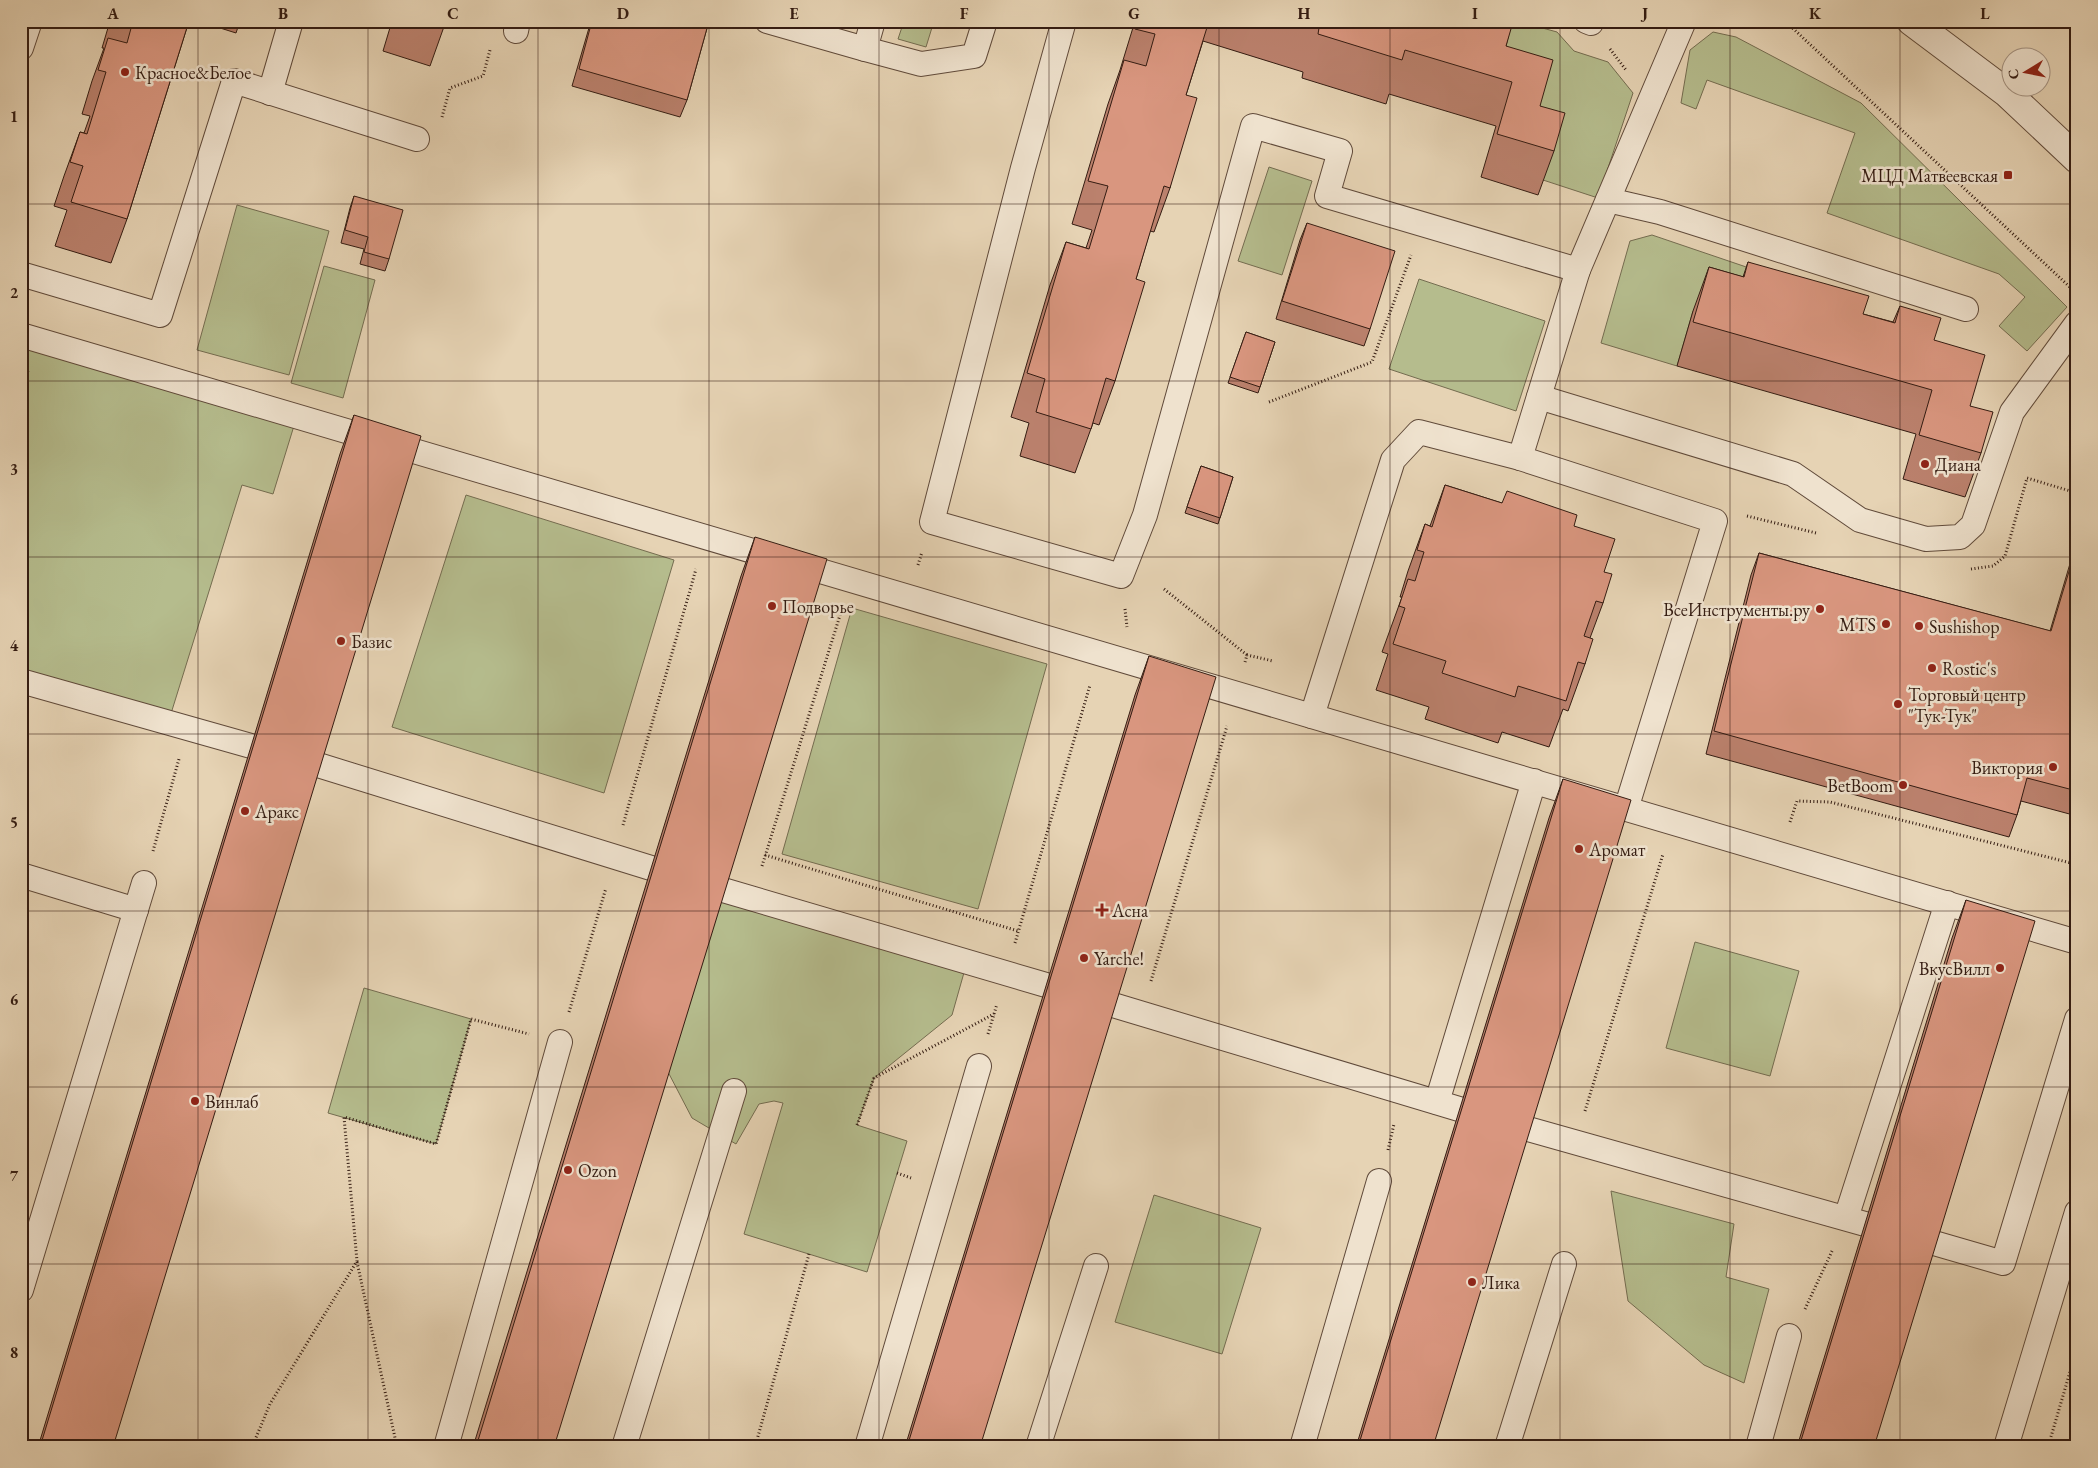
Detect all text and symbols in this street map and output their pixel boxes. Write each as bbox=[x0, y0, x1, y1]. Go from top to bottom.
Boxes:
text: A bbox=[106, 3, 119, 24]
text: B bbox=[278, 3, 288, 24]
text: C bbox=[447, 3, 459, 24]
text: D bbox=[617, 3, 629, 24]
text: E bbox=[789, 3, 799, 24]
text: F bbox=[960, 3, 969, 24]
text: G bbox=[1128, 3, 1140, 24]
text: H bbox=[1298, 3, 1311, 24]
text: I bbox=[1472, 3, 1478, 24]
text: J bbox=[1640, 3, 1648, 24]
text: K bbox=[1809, 3, 1822, 24]
text: L bbox=[1980, 3, 1990, 24]
north arrow bbox=[2000, 48, 2050, 98]
place label: Красное&Белое bbox=[135, 61, 251, 84]
marker: Красное&Белое bbox=[119, 66, 131, 78]
text: С bbox=[2003, 68, 2023, 81]
text: 1 bbox=[10, 106, 18, 127]
place label: МЦД Матвеевская bbox=[1861, 164, 1998, 187]
marker: МЦД Матвеевская bbox=[2002, 169, 2014, 181]
text: 2 bbox=[10, 282, 19, 303]
place label: Диана bbox=[1935, 453, 1982, 476]
marker: Диана bbox=[1919, 458, 1931, 470]
text: 3 bbox=[10, 459, 18, 480]
place label: Подворье bbox=[782, 595, 854, 618]
place label: ВсеИнструменты.ру bbox=[1663, 598, 1810, 621]
marker: Подворье bbox=[766, 600, 778, 612]
marker: ВсеИнструменты.ру bbox=[1814, 603, 1826, 615]
place label: MTS bbox=[1839, 613, 1876, 636]
place label: Sushishop bbox=[1929, 615, 2000, 638]
marker: MTS bbox=[1880, 618, 1892, 630]
marker: Sushishop bbox=[1913, 620, 1925, 632]
place label: Базис bbox=[351, 630, 392, 653]
text: 4 bbox=[10, 635, 19, 656]
marker: Базис bbox=[335, 635, 347, 647]
place label: Rostic's bbox=[1942, 657, 1997, 680]
marker: Rostic's bbox=[1926, 662, 1938, 674]
place label: Торговый центр "Тук-Тук" bbox=[1908, 683, 2026, 727]
marker: Торговый центр "Тук-Тук" bbox=[1892, 698, 1904, 710]
place label: Виктория bbox=[1971, 756, 2043, 779]
marker: Виктория bbox=[2047, 761, 2059, 773]
place label: BetBoom bbox=[1827, 774, 1893, 797]
marker: BetBoom bbox=[1897, 779, 1909, 791]
place label: Аракс bbox=[254, 800, 299, 823]
marker: Аракс bbox=[239, 805, 251, 817]
text: 5 bbox=[10, 812, 18, 833]
place label: Аромат bbox=[1588, 838, 1646, 861]
marker: Аромат bbox=[1573, 843, 1585, 855]
place label: Асна bbox=[1111, 899, 1149, 922]
marker: Асна bbox=[1096, 904, 1108, 916]
place label: Yarche! bbox=[1094, 947, 1144, 970]
marker: Yarche! bbox=[1078, 952, 1090, 964]
place label: ВкусВилл bbox=[1919, 957, 1990, 980]
marker: ВкусВилл bbox=[1994, 962, 2006, 974]
text: 6 bbox=[10, 989, 19, 1010]
place label: Винлаб bbox=[205, 1090, 259, 1113]
marker: Винлаб bbox=[189, 1095, 201, 1107]
place label: Ozon bbox=[578, 1159, 617, 1182]
marker: Ozon bbox=[562, 1164, 574, 1176]
text: 7 bbox=[10, 1165, 19, 1186]
place label: Лика bbox=[1482, 1271, 1521, 1294]
marker: Лика bbox=[1466, 1276, 1478, 1288]
text: 8 bbox=[10, 1342, 18, 1363]

